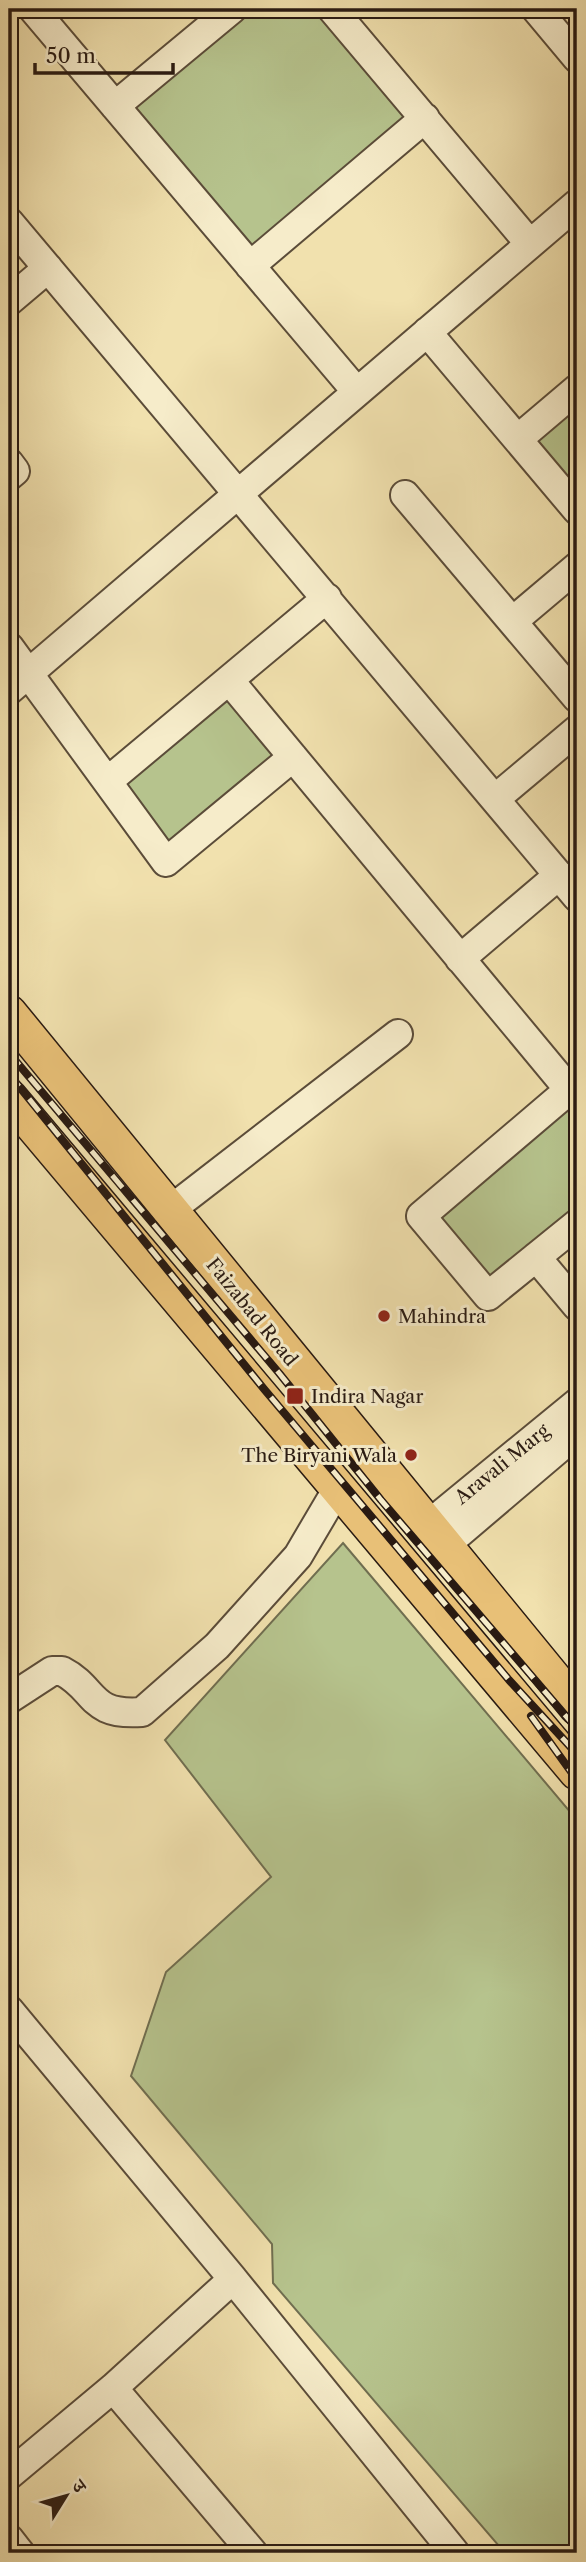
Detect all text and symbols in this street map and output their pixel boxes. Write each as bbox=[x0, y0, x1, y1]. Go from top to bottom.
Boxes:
scale bar bbox=[35, 32, 173, 76]
text: 50 m bbox=[46, 43, 96, 68]
street label: Faizabad Road bbox=[201, 1253, 303, 1371]
place label: Mahindra bbox=[398, 1305, 486, 1328]
marker: Mahindra bbox=[376, 1308, 392, 1324]
place label: Indira Nagar bbox=[311, 1385, 423, 1408]
marker: Indira Nagar bbox=[285, 1386, 305, 1406]
street label: Aravali Marg bbox=[449, 1418, 555, 1510]
place label: The Biryani Wala bbox=[241, 1444, 397, 1467]
marker: The Biryani Wala bbox=[403, 1447, 419, 1463]
north arrow bbox=[32, 2460, 102, 2530]
text: उ bbox=[66, 2474, 92, 2498]

